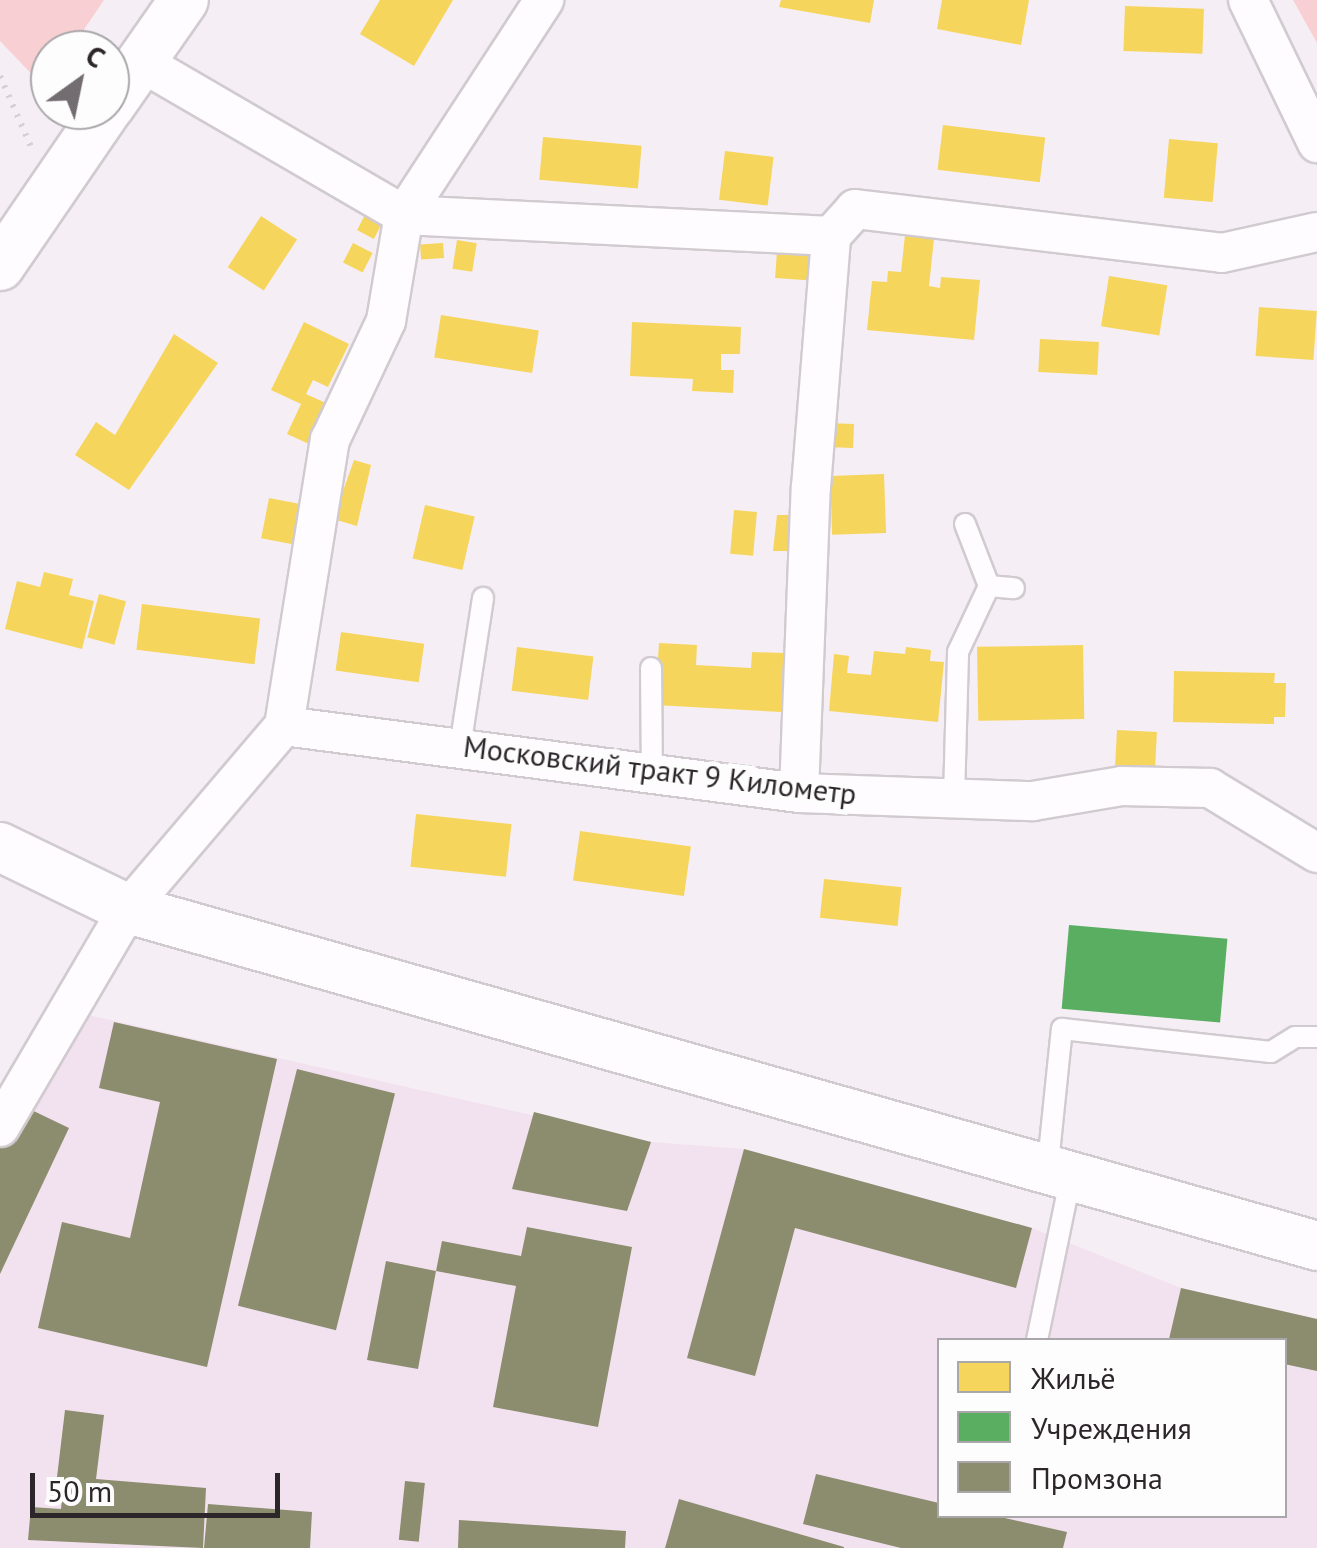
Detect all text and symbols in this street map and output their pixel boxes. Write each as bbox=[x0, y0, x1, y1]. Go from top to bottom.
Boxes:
north arrow bbox=[30, 30, 130, 130]
text: С bbox=[79, 36, 112, 76]
street label: Московский тракт 9 Километр bbox=[461, 728, 859, 812]
legend bbox=[937, 1338, 1287, 1518]
text: Жильё bbox=[1031, 1358, 1115, 1397]
text: Учреждения bbox=[1031, 1408, 1192, 1447]
scale bar bbox=[35, 1453, 285, 1515]
text: Промзона bbox=[1031, 1458, 1163, 1497]
text: 50 m bbox=[47, 1471, 112, 1510]

